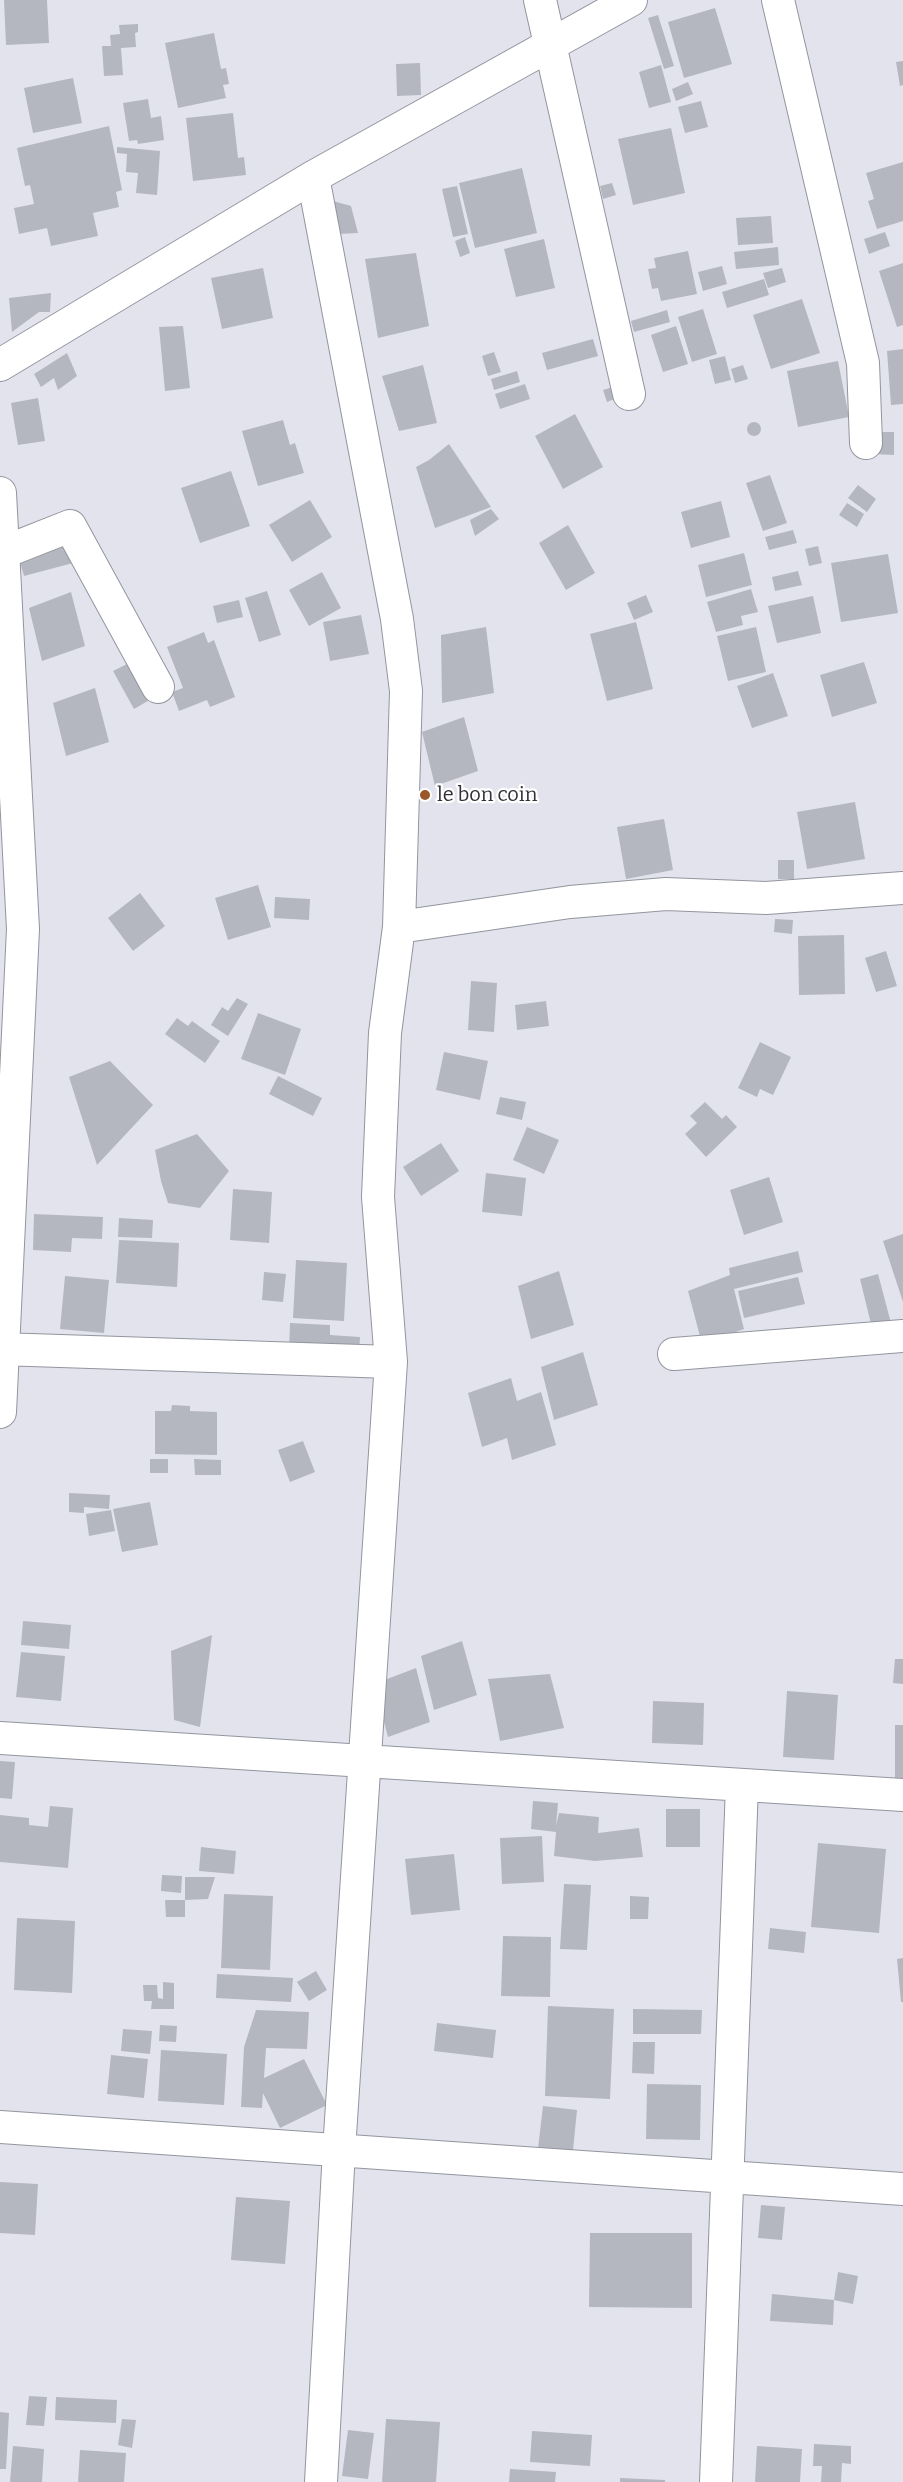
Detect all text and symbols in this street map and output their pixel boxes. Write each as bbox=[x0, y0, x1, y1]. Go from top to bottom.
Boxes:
place label: le bon coin bbox=[437, 783, 537, 807]
marker: le bon coin bbox=[418, 788, 432, 802]

